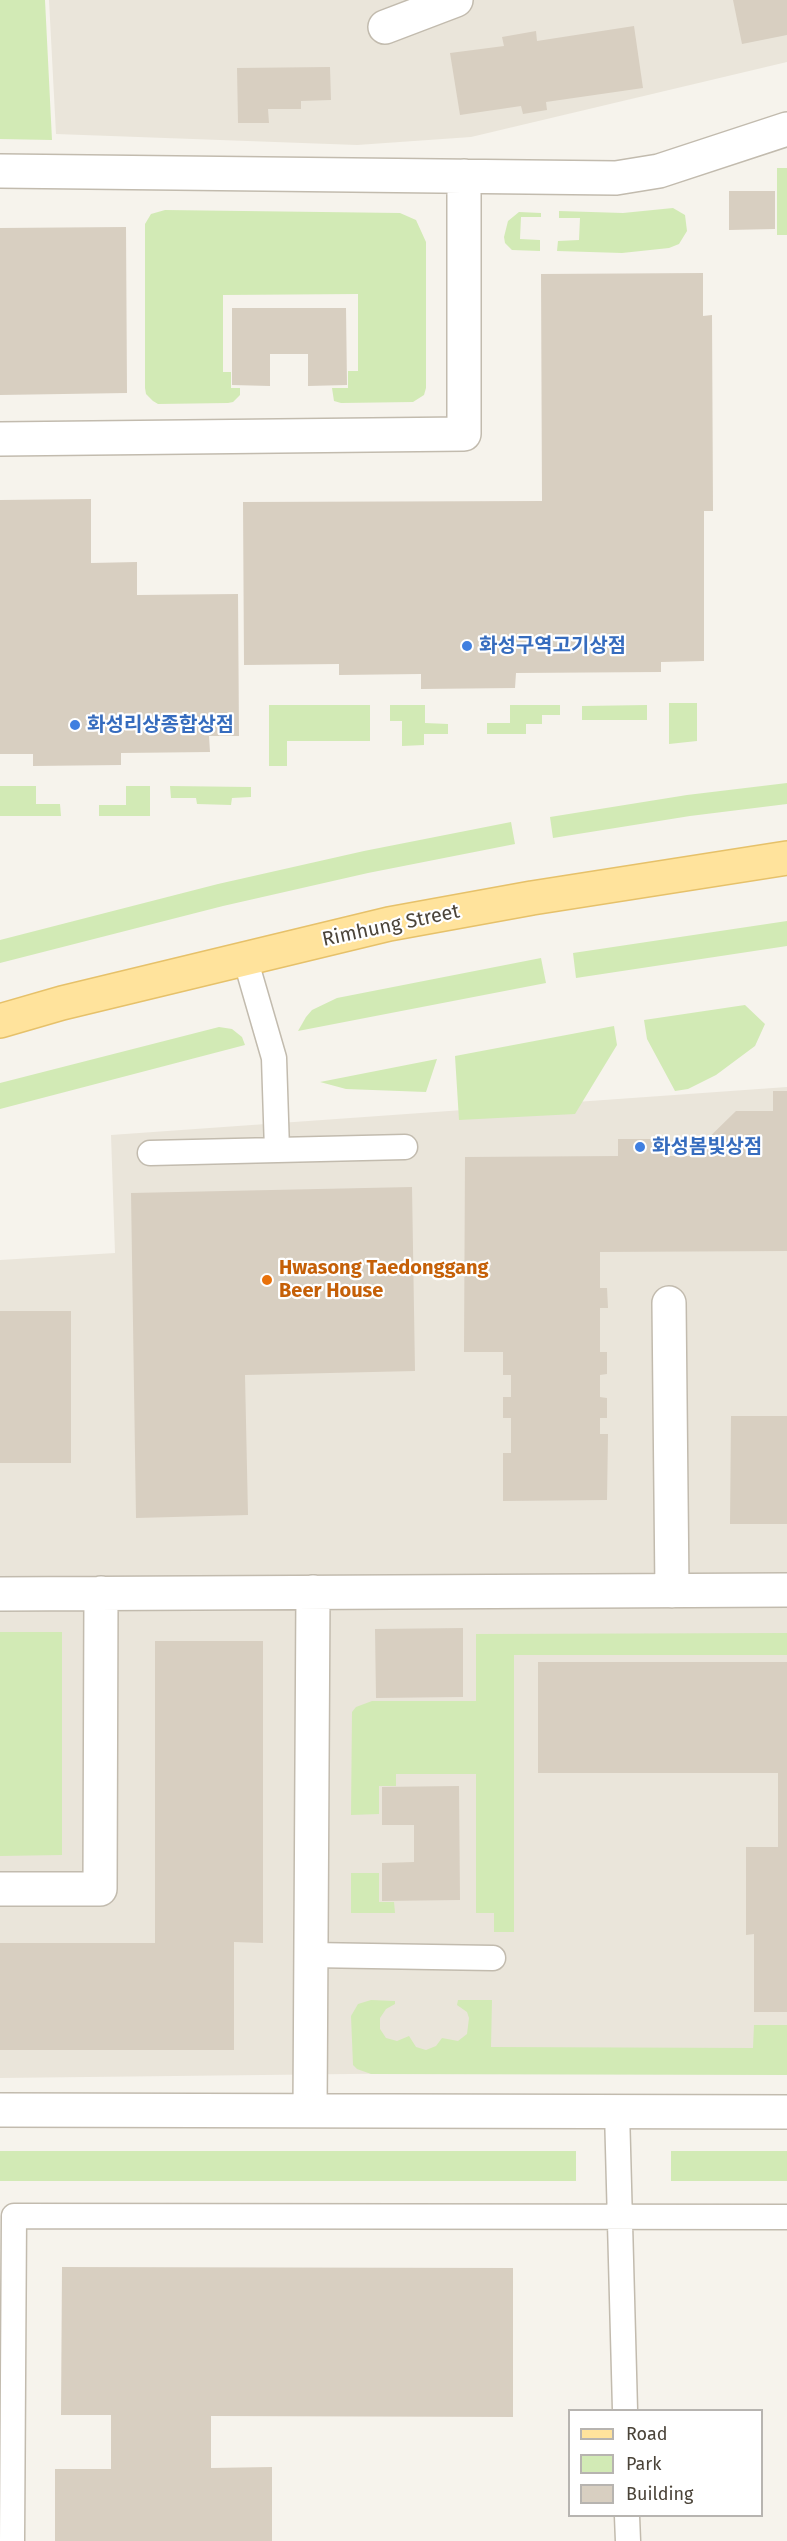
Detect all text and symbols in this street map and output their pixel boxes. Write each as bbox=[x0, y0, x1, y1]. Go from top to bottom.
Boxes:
place label: 화성구역고기상점 bbox=[479, 634, 626, 658]
marker: 화성구역고기상점 bbox=[460, 639, 474, 653]
place label: 화성리상종합상점 bbox=[87, 713, 234, 737]
marker: 화성리상종합상점 bbox=[68, 718, 82, 732]
street label: Rimhung Street bbox=[320, 900, 462, 952]
place label: 화성봄빛상점 bbox=[652, 1135, 762, 1159]
marker: 화성봄빛상점 bbox=[633, 1140, 647, 1154]
place label: Hwasong Taedonggang Beer House bbox=[279, 1256, 489, 1303]
marker: Hwasong Taedonggang Beer House bbox=[260, 1273, 274, 1287]
legend bbox=[568, 2409, 763, 2517]
text: Road bbox=[626, 2423, 668, 2445]
text: Park bbox=[626, 2453, 661, 2475]
text: Building bbox=[626, 2483, 693, 2505]

